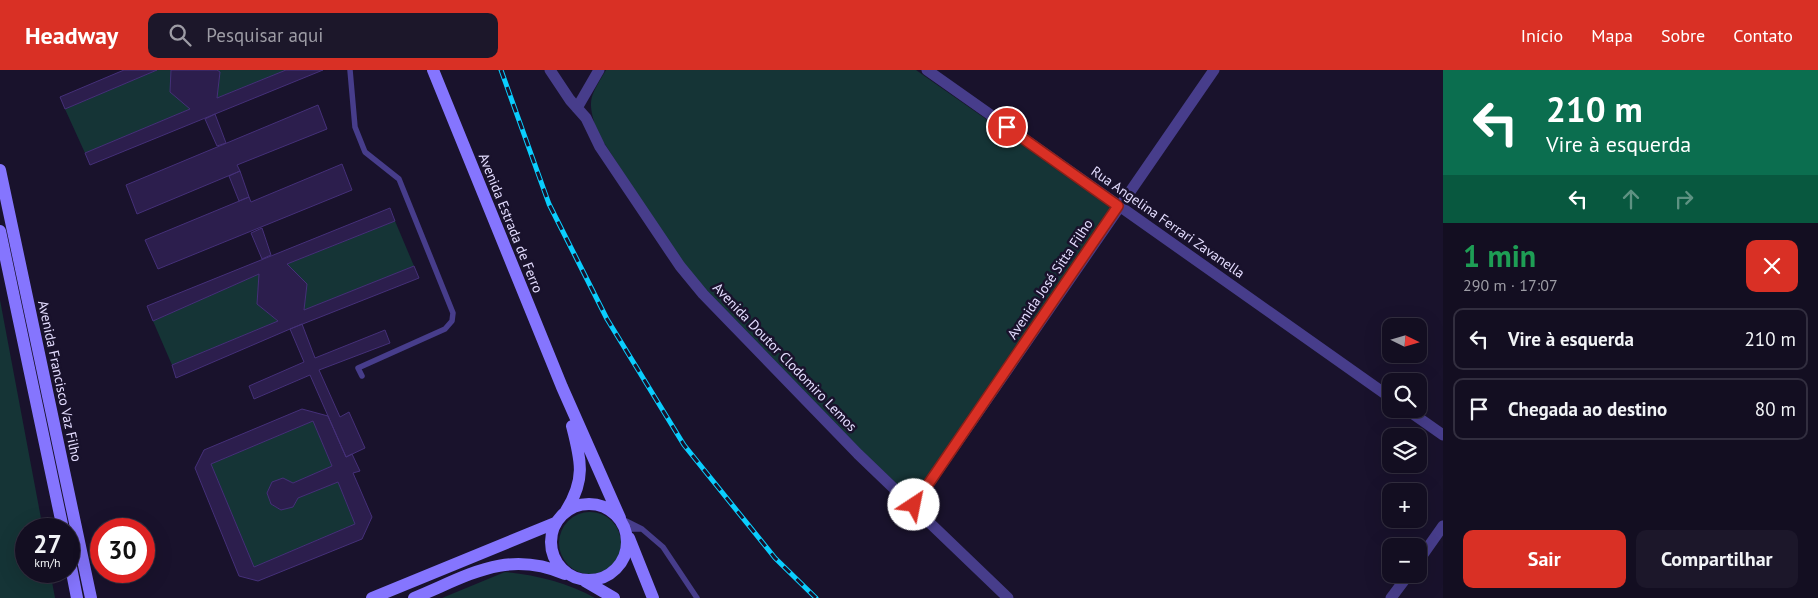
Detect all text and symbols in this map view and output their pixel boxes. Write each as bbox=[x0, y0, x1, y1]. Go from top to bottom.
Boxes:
search box bbox=[148, 13, 498, 58]
text: Headway bbox=[25, 20, 118, 51]
icon: search bbox=[166, 21, 194, 49]
text: Pesquisar aqui bbox=[206, 23, 323, 47]
text: Início bbox=[1521, 24, 1563, 47]
text: Mapa bbox=[1591, 24, 1633, 47]
text: Sobre bbox=[1661, 24, 1705, 47]
text: Contato bbox=[1733, 24, 1793, 47]
text: 210 m bbox=[1546, 86, 1643, 132]
icon: left bbox=[1463, 90, 1528, 155]
pin bbox=[986, 106, 1028, 148]
icon: arrive bbox=[993, 113, 1021, 141]
text: Vire à esquerda bbox=[1546, 130, 1691, 158]
street label: Avenida Estrada de Ferro bbox=[475, 151, 547, 295]
street label: Rua Angelina Ferrari Zavanella bbox=[1088, 162, 1248, 282]
icon: left bbox=[1564, 185, 1592, 213]
icon: ahead bbox=[1617, 185, 1645, 213]
icon: right bbox=[1670, 185, 1698, 213]
street label: Avenida José Sitta Filho bbox=[1003, 216, 1097, 342]
text: 1 min bbox=[1463, 236, 1536, 275]
button: close bbox=[1746, 240, 1798, 292]
text: 290 m · 17:07 bbox=[1463, 275, 1558, 295]
street label: Avenida Doutor Clodomiro Lemos bbox=[709, 279, 861, 435]
street label: Avenida Francisco Vaz Filho bbox=[34, 299, 86, 463]
north arrow bbox=[1382, 318, 1428, 362]
map controls bbox=[1382, 318, 1427, 583]
icon: left bbox=[1465, 325, 1493, 353]
text: Vire à esquerda bbox=[1508, 327, 1634, 351]
text: 210 m bbox=[1744, 327, 1796, 351]
button: search bbox=[1382, 373, 1427, 418]
icon: arrive bbox=[1465, 395, 1493, 423]
text: Chegada ao destino bbox=[1508, 397, 1667, 421]
text: 80 m bbox=[1755, 397, 1796, 421]
button: layers bbox=[1382, 428, 1427, 473]
position arrow bbox=[887, 478, 939, 530]
button: + bbox=[1382, 483, 1427, 528]
speed limit sign: 30 bbox=[90, 518, 155, 583]
text: 27 bbox=[33, 528, 62, 560]
button: Sair bbox=[1463, 530, 1626, 588]
button: Compartilhar bbox=[1636, 530, 1798, 588]
button: − bbox=[1382, 538, 1427, 583]
text: km/h bbox=[34, 555, 61, 570]

